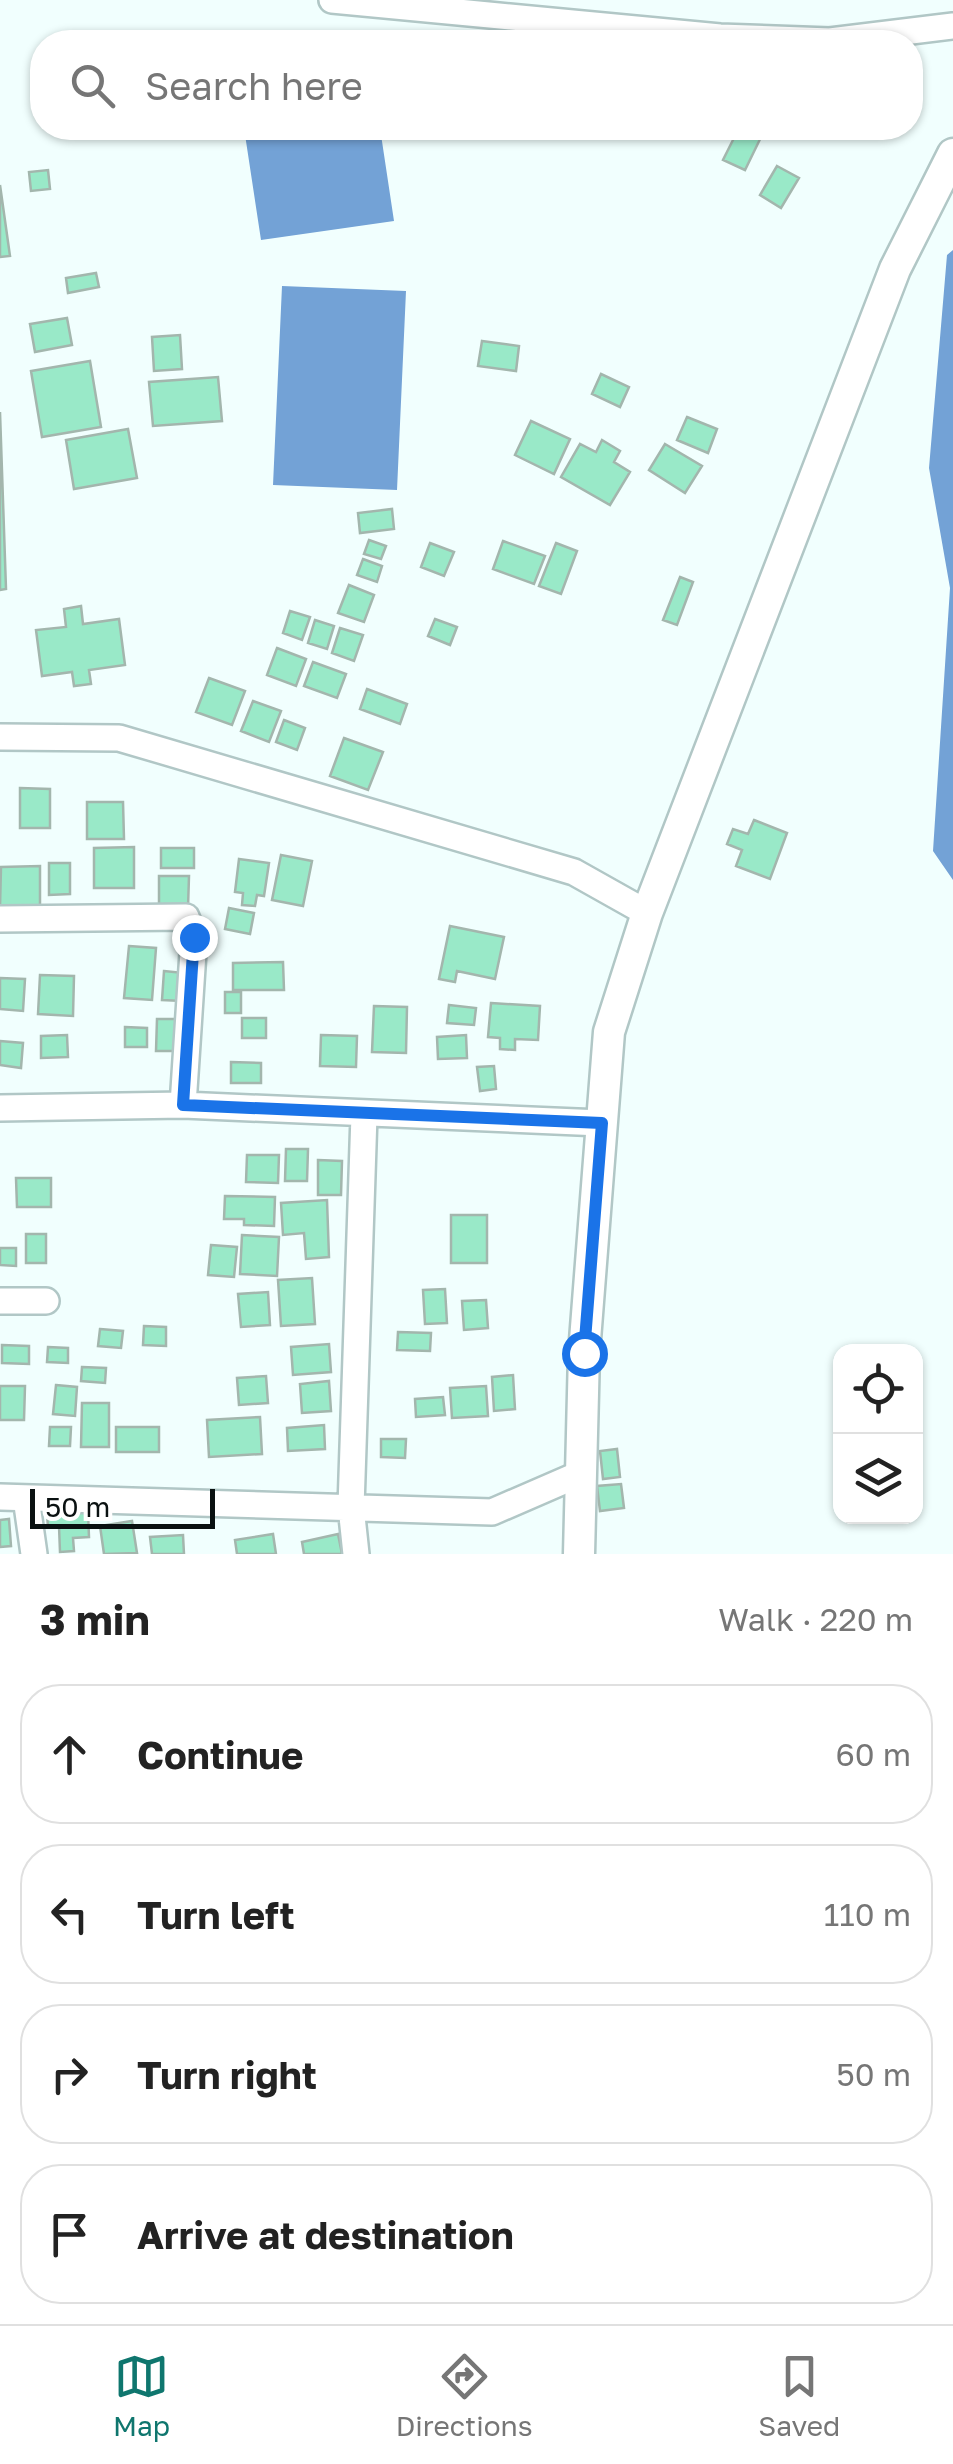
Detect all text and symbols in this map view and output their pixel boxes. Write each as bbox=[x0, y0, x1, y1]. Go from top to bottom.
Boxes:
search box bbox=[30, 30, 923, 140]
icon: search bbox=[65, 58, 120, 113]
text: Search here bbox=[145, 63, 363, 108]
route end bbox=[172, 915, 218, 961]
route start bbox=[562, 1331, 608, 1377]
map controls bbox=[833, 1344, 923, 1524]
button: locate bbox=[833, 1344, 923, 1434]
button: layers bbox=[833, 1434, 923, 1524]
scale bar bbox=[30, 1484, 215, 1528]
text: 50 m bbox=[45, 1490, 110, 1523]
text: 3 min bbox=[40, 1594, 150, 1644]
text: Walk · 220 m bbox=[718, 1600, 913, 1638]
icon: ahead bbox=[42, 1727, 97, 1782]
text: Continue bbox=[137, 1732, 303, 1777]
text: 60 m bbox=[835, 1735, 911, 1773]
icon: left bbox=[42, 1887, 97, 1942]
text: Turn left bbox=[137, 1892, 295, 1937]
text: 110 m bbox=[824, 1895, 911, 1933]
icon: right bbox=[42, 2047, 97, 2102]
text: Turn right bbox=[137, 2052, 317, 2097]
text: 50 m bbox=[836, 2055, 911, 2093]
icon: arrive bbox=[42, 2207, 97, 2262]
text: Arrive at destination bbox=[137, 2212, 514, 2257]
tab: Map bbox=[113, 2349, 170, 2442]
tab: Directions bbox=[396, 2349, 533, 2442]
tab: Saved bbox=[758, 2349, 840, 2442]

